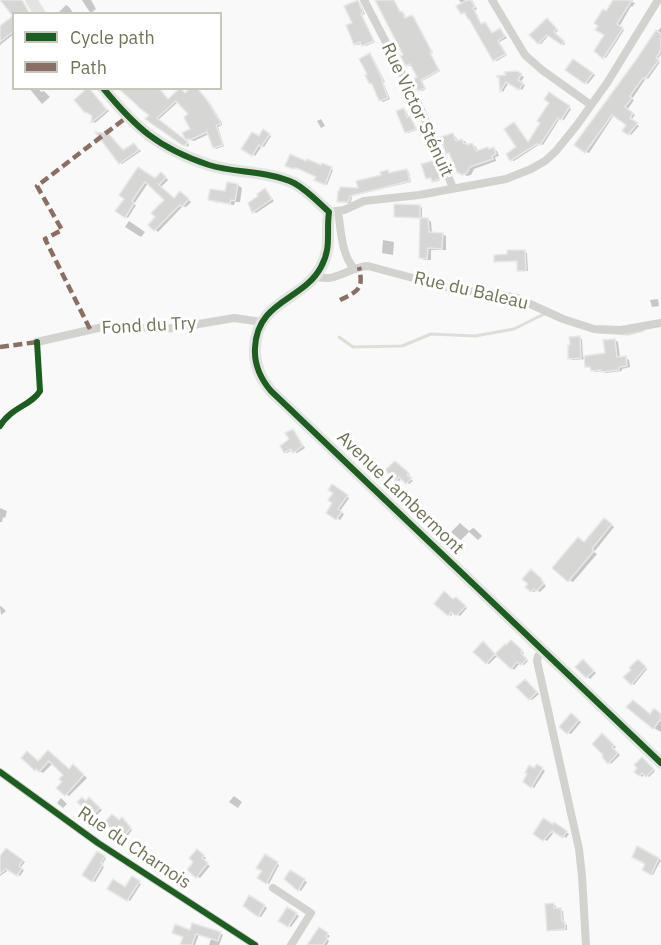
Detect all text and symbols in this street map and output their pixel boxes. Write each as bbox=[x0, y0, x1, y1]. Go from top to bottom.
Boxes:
legend bbox=[12, 12, 222, 90]
text: Cycle path bbox=[70, 26, 155, 49]
street label: Rue Victor Sténuit bbox=[376, 40, 458, 180]
text: Path bbox=[70, 56, 107, 79]
street label: Rue du Baleau bbox=[412, 267, 530, 315]
street label: Fond du Try bbox=[101, 313, 197, 339]
street label: Avenue Lambermont bbox=[332, 427, 468, 559]
street label: Rue du Charnois bbox=[73, 802, 195, 894]

